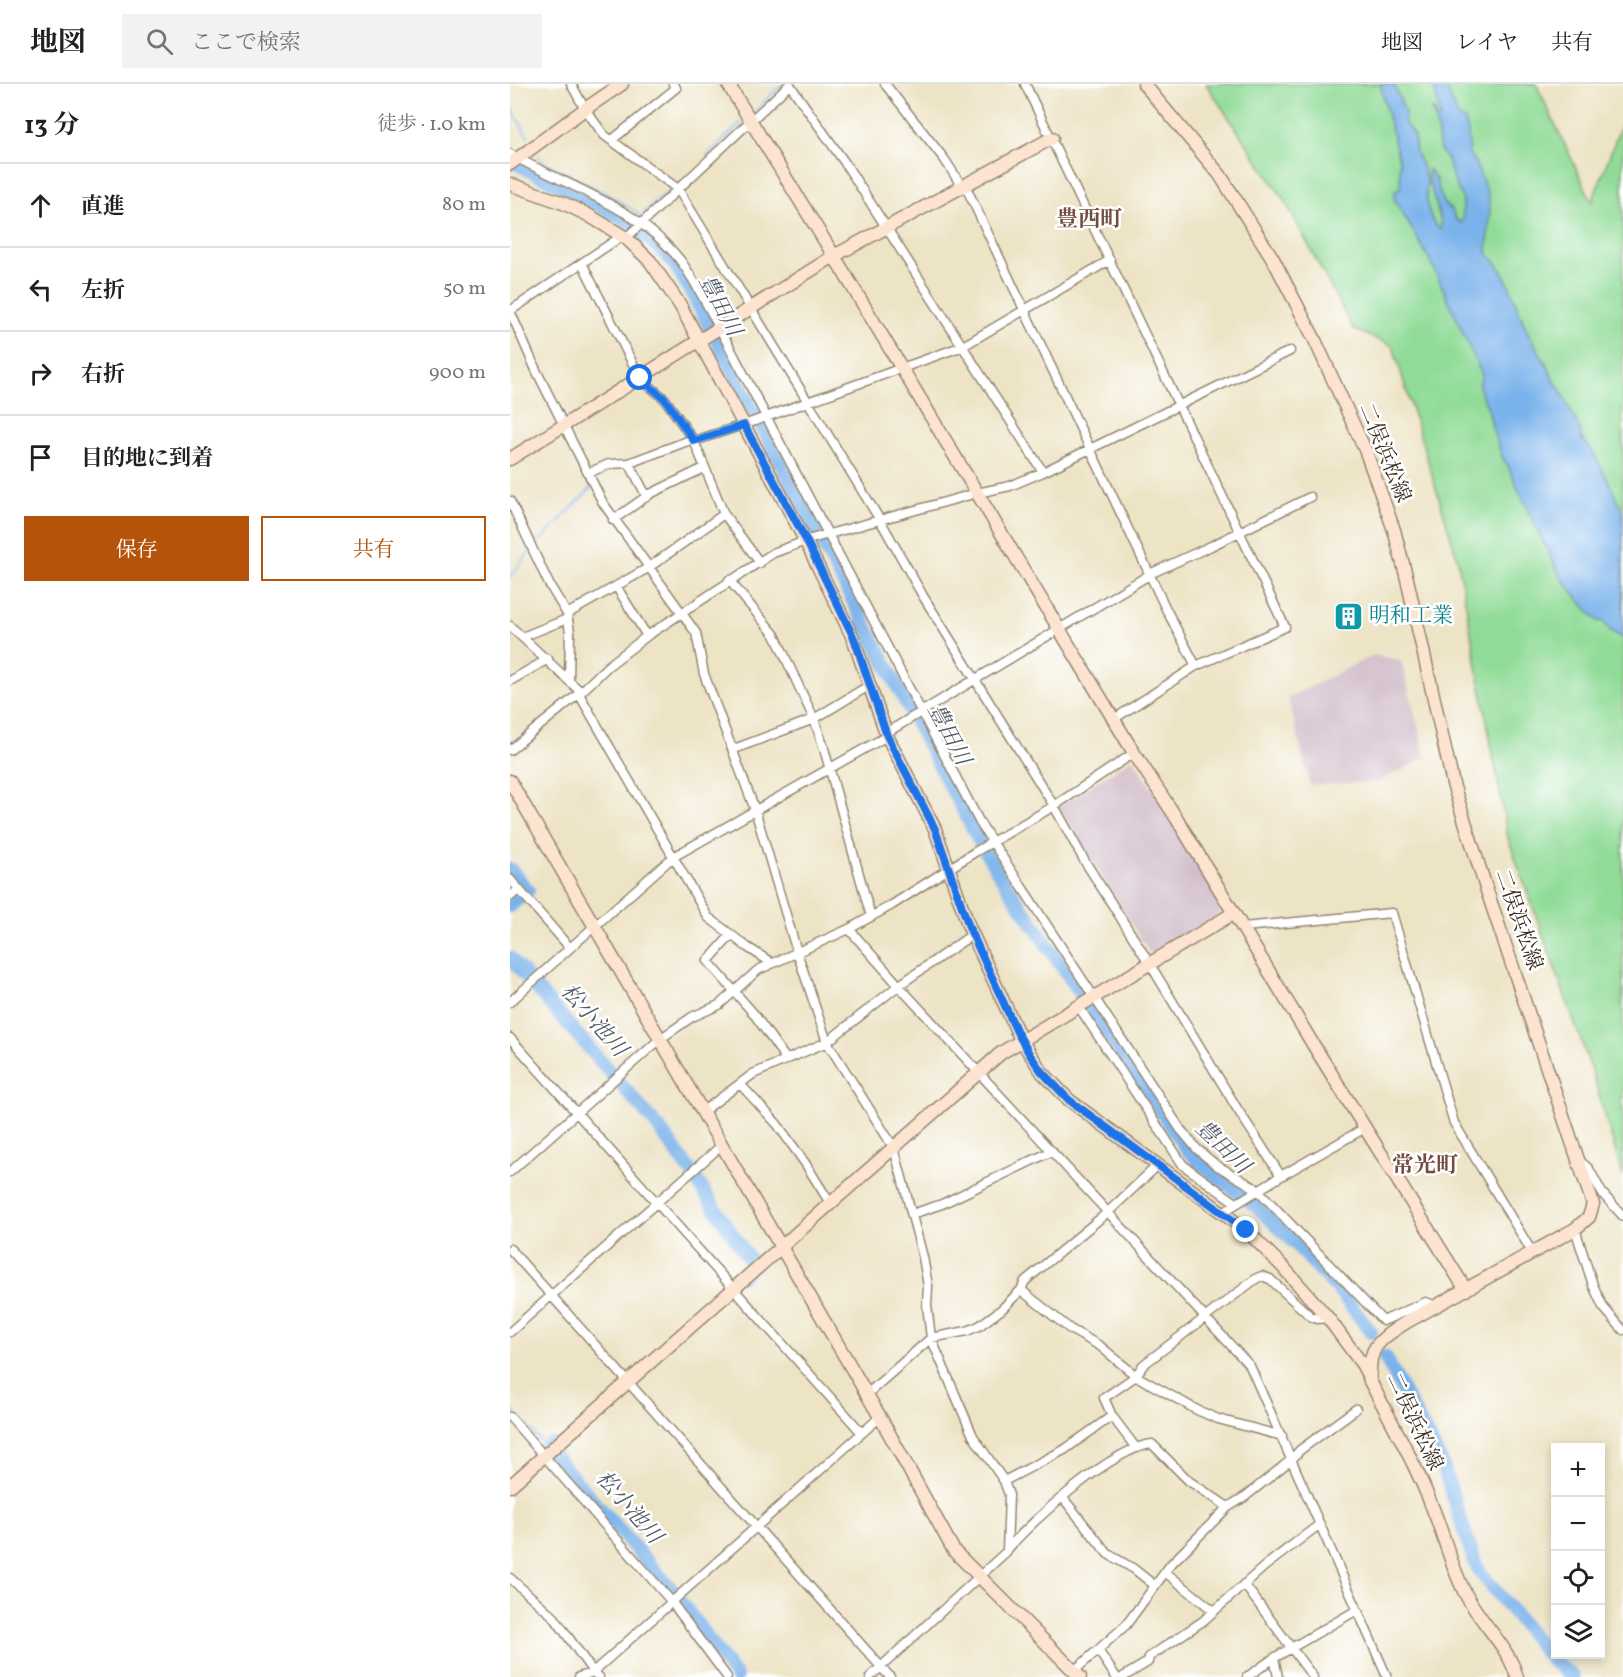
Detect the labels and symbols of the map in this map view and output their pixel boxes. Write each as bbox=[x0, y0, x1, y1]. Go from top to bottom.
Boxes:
district label: 豊西町 bbox=[1056, 205, 1122, 236]
water label: 豊田川 bbox=[690, 270, 749, 344]
route start bbox=[626, 364, 652, 390]
street label: 二俣浜松線 bbox=[1351, 399, 1417, 507]
building icon: 明和工業 bbox=[1332, 600, 1364, 632]
place label: 明和工業 bbox=[1369, 602, 1453, 631]
water label: 豊田川 bbox=[919, 699, 978, 773]
street label: 二俣浜松線 bbox=[1487, 866, 1549, 974]
water label: 松小池川 bbox=[552, 978, 635, 1066]
water label: 豊田川 bbox=[1187, 1114, 1258, 1183]
district label: 常光町 bbox=[1392, 1151, 1458, 1182]
route end bbox=[1232, 1216, 1258, 1242]
street label: 二俣浜松線 bbox=[1379, 1368, 1449, 1476]
water label: 松小池川 bbox=[587, 1465, 670, 1553]

